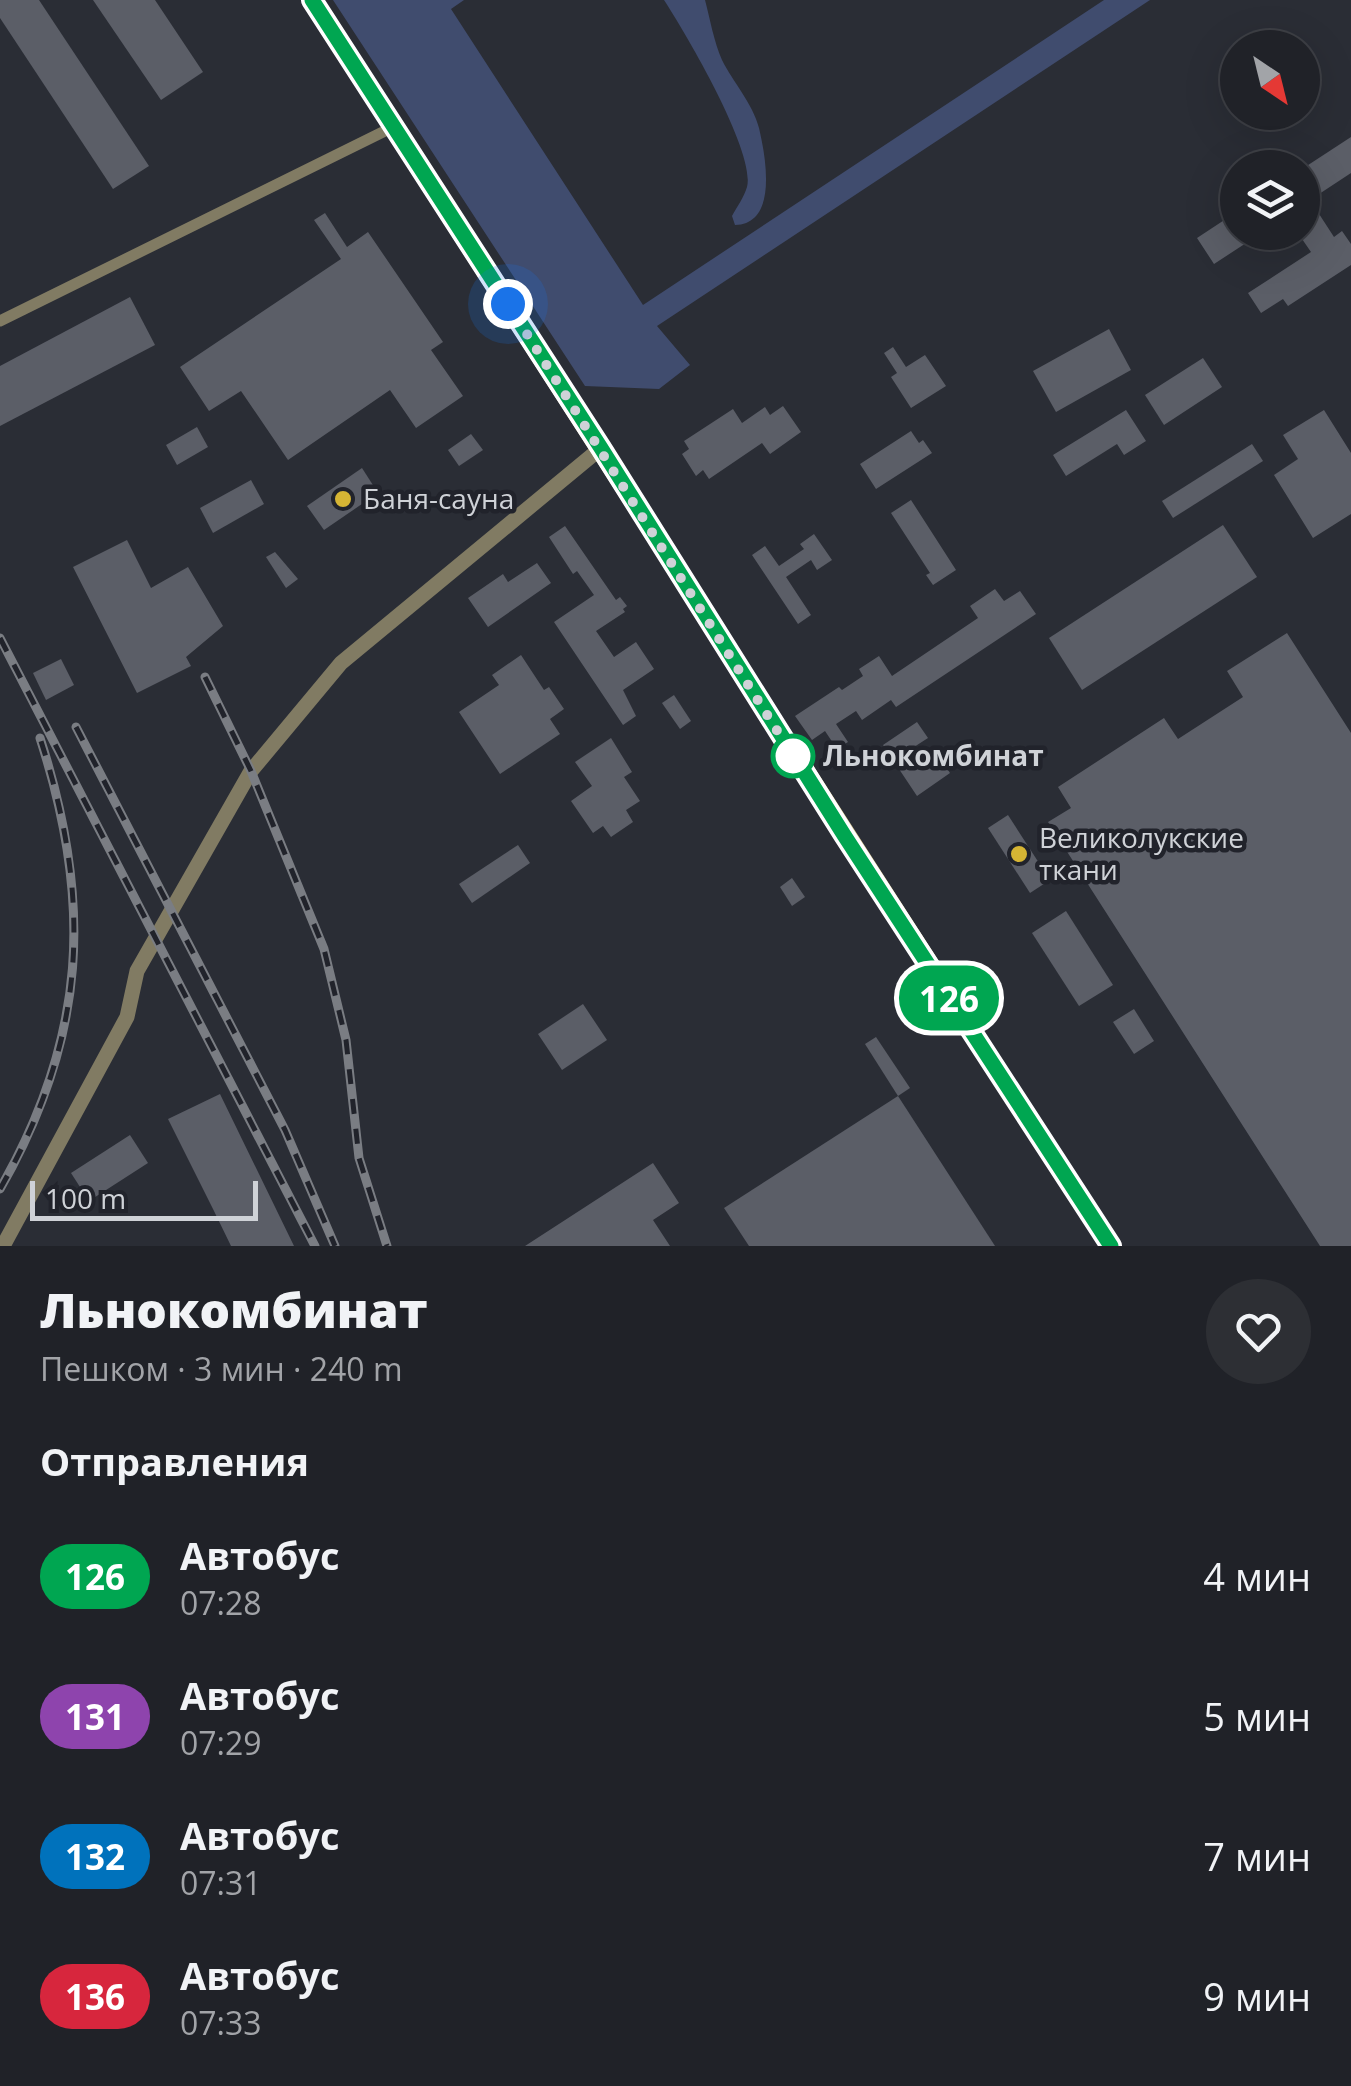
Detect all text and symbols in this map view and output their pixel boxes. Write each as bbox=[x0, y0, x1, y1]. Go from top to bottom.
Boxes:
north arrow bbox=[1220, 30, 1320, 130]
map controls bbox=[1220, 30, 1320, 250]
button: layers bbox=[1220, 150, 1320, 250]
your location bbox=[483, 279, 533, 329]
place label: Баня-сауна bbox=[363, 479, 514, 517]
marker: Баня-сауна bbox=[332, 488, 354, 510]
marker: Льнокомбинат bbox=[772, 735, 814, 777]
place label: Льнокомбинат bbox=[823, 736, 1044, 774]
place label: Великолукские ткани bbox=[1039, 818, 1244, 888]
marker: Великолукские ткани bbox=[1008, 843, 1030, 865]
line badge: 126 bbox=[892, 966, 1006, 1030]
text: 126 bbox=[919, 975, 979, 1022]
scale bar bbox=[30, 1176, 258, 1220]
text: 100 m bbox=[45, 1179, 126, 1217]
text: Льнокомбинат bbox=[40, 1277, 428, 1342]
button: heart bbox=[1206, 1279, 1311, 1384]
text: Пешком · 3 мин · 240 m bbox=[40, 1347, 403, 1390]
text: Отправления bbox=[40, 1435, 309, 1487]
text: Автобус bbox=[180, 1529, 339, 1581]
text: 4 мин bbox=[1203, 1550, 1311, 1602]
text: 126 bbox=[65, 1553, 125, 1600]
text: 07:28 bbox=[180, 1581, 262, 1624]
text: Автобус bbox=[180, 1669, 339, 1721]
text: 5 мин bbox=[1203, 1690, 1311, 1742]
text: 131 bbox=[65, 1693, 125, 1740]
text: 07:29 bbox=[180, 1721, 262, 1764]
text: Автобус bbox=[180, 1809, 339, 1861]
text: 7 мин bbox=[1203, 1830, 1311, 1882]
text: 132 bbox=[65, 1833, 125, 1880]
text: 07:31 bbox=[180, 1861, 262, 1904]
text: Автобус bbox=[180, 1949, 339, 2001]
text: 9 мин bbox=[1203, 1970, 1311, 2022]
text: 136 bbox=[65, 1973, 125, 2020]
text: 07:33 bbox=[180, 2001, 262, 2044]

